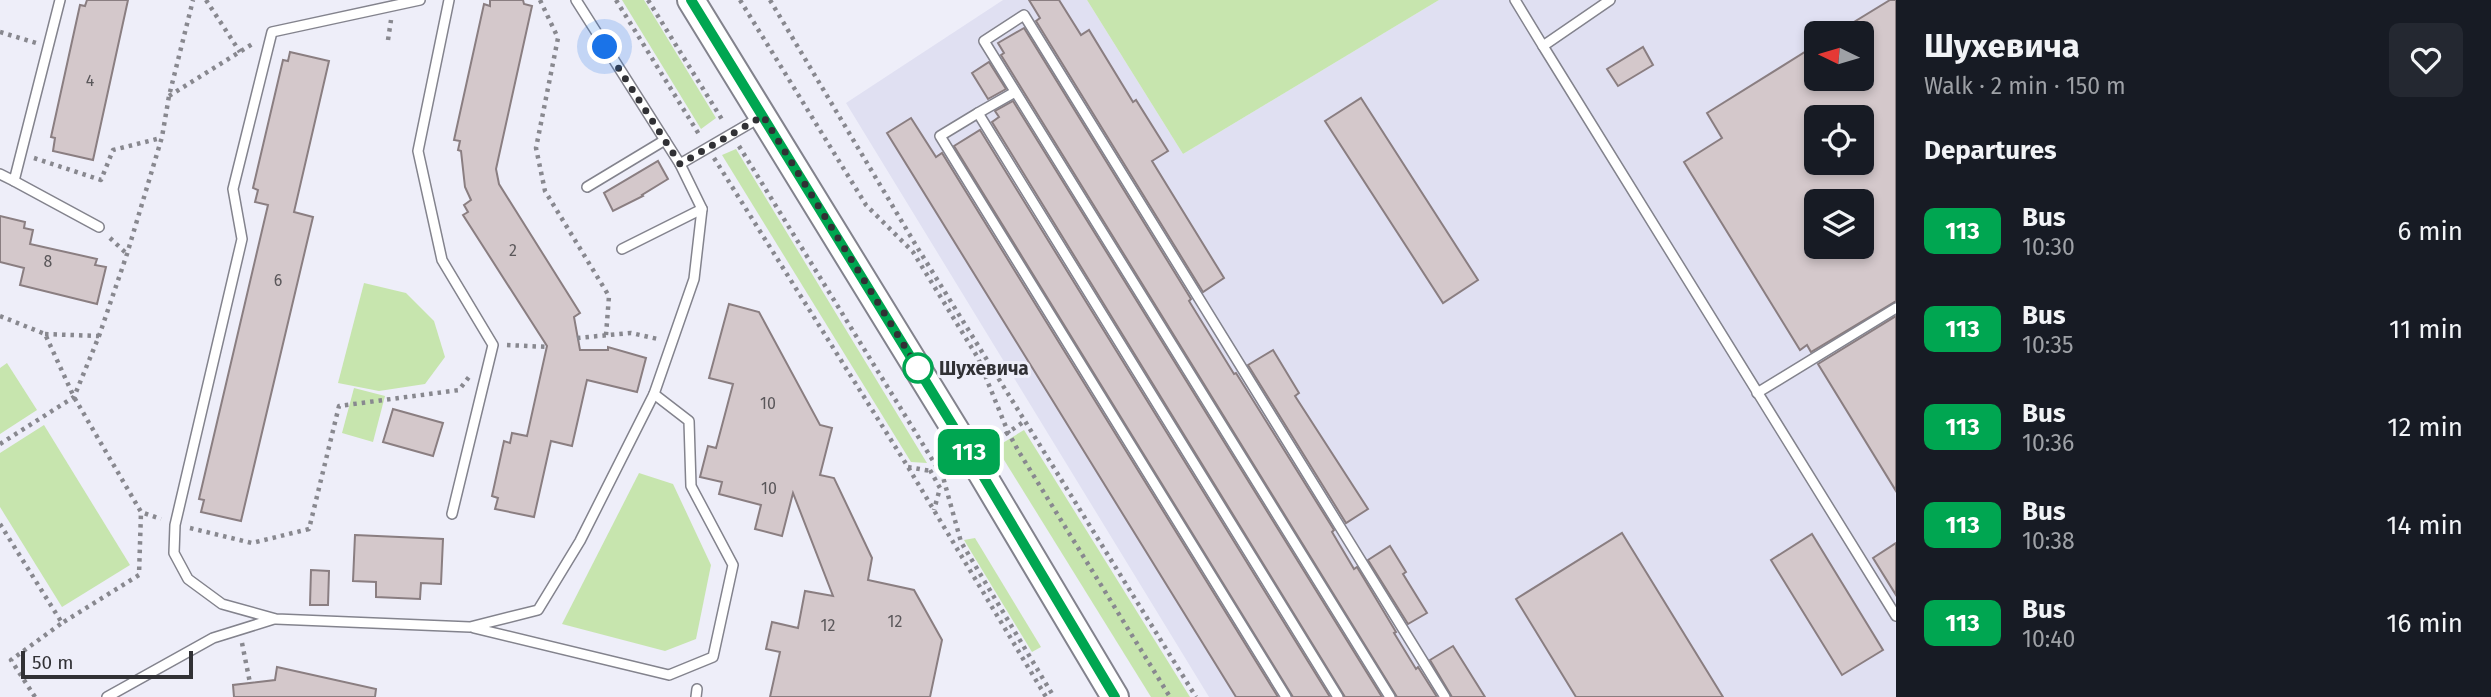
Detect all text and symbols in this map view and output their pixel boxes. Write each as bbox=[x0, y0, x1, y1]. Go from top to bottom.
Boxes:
north arrow bbox=[1804, 21, 1874, 91]
map controls bbox=[1804, 21, 1874, 259]
button: heart bbox=[2389, 23, 2463, 97]
text: Шухевича bbox=[1924, 26, 2080, 66]
your location bbox=[587, 29, 622, 64]
house number: 4 bbox=[86, 71, 95, 90]
text: Walk · 2 min · 150 m bbox=[1924, 72, 2126, 100]
button: locate bbox=[1804, 105, 1874, 175]
text: Departures bbox=[1924, 135, 2057, 166]
button: layers bbox=[1804, 189, 1874, 259]
text: Bus bbox=[2022, 202, 2065, 233]
text: 6 min bbox=[2397, 216, 2463, 247]
text: 113 bbox=[1945, 217, 1980, 245]
text: 10:30 bbox=[2022, 233, 2075, 261]
house number: 2 bbox=[509, 241, 517, 260]
house number: 8 bbox=[44, 252, 53, 271]
house number: 6 bbox=[274, 271, 282, 290]
text: Bus bbox=[2022, 300, 2065, 331]
text: 11 min bbox=[2389, 314, 2463, 345]
text: 113 bbox=[1945, 315, 1980, 343]
text: 10:35 bbox=[2022, 331, 2074, 359]
marker: Шухевича bbox=[903, 353, 933, 383]
place label: Шухевича bbox=[939, 357, 1029, 380]
house number: 10 bbox=[760, 394, 776, 413]
text: Bus bbox=[2022, 398, 2065, 429]
text: 12 min bbox=[2387, 412, 2463, 443]
text: 113 bbox=[1945, 413, 1980, 441]
line badge: 113 bbox=[929, 429, 1009, 475]
text: 10:36 bbox=[2022, 429, 2074, 457]
text: 113 bbox=[952, 438, 986, 466]
house number: 10 bbox=[761, 479, 777, 498]
text: Bus bbox=[2022, 496, 2065, 527]
text: 14 min bbox=[2386, 510, 2463, 541]
text: 113 bbox=[1945, 511, 1980, 539]
text: 10:38 bbox=[2022, 527, 2075, 555]
text: Bus bbox=[2022, 594, 2065, 625]
text: 16 min bbox=[2386, 608, 2463, 639]
text: 113 bbox=[1945, 609, 1980, 637]
house number: 12 bbox=[888, 612, 902, 631]
house number: 12 bbox=[821, 616, 835, 635]
text: 10:40 bbox=[2022, 625, 2075, 653]
scale bar bbox=[21, 648, 192, 680]
text: 50 m bbox=[32, 651, 73, 674]

